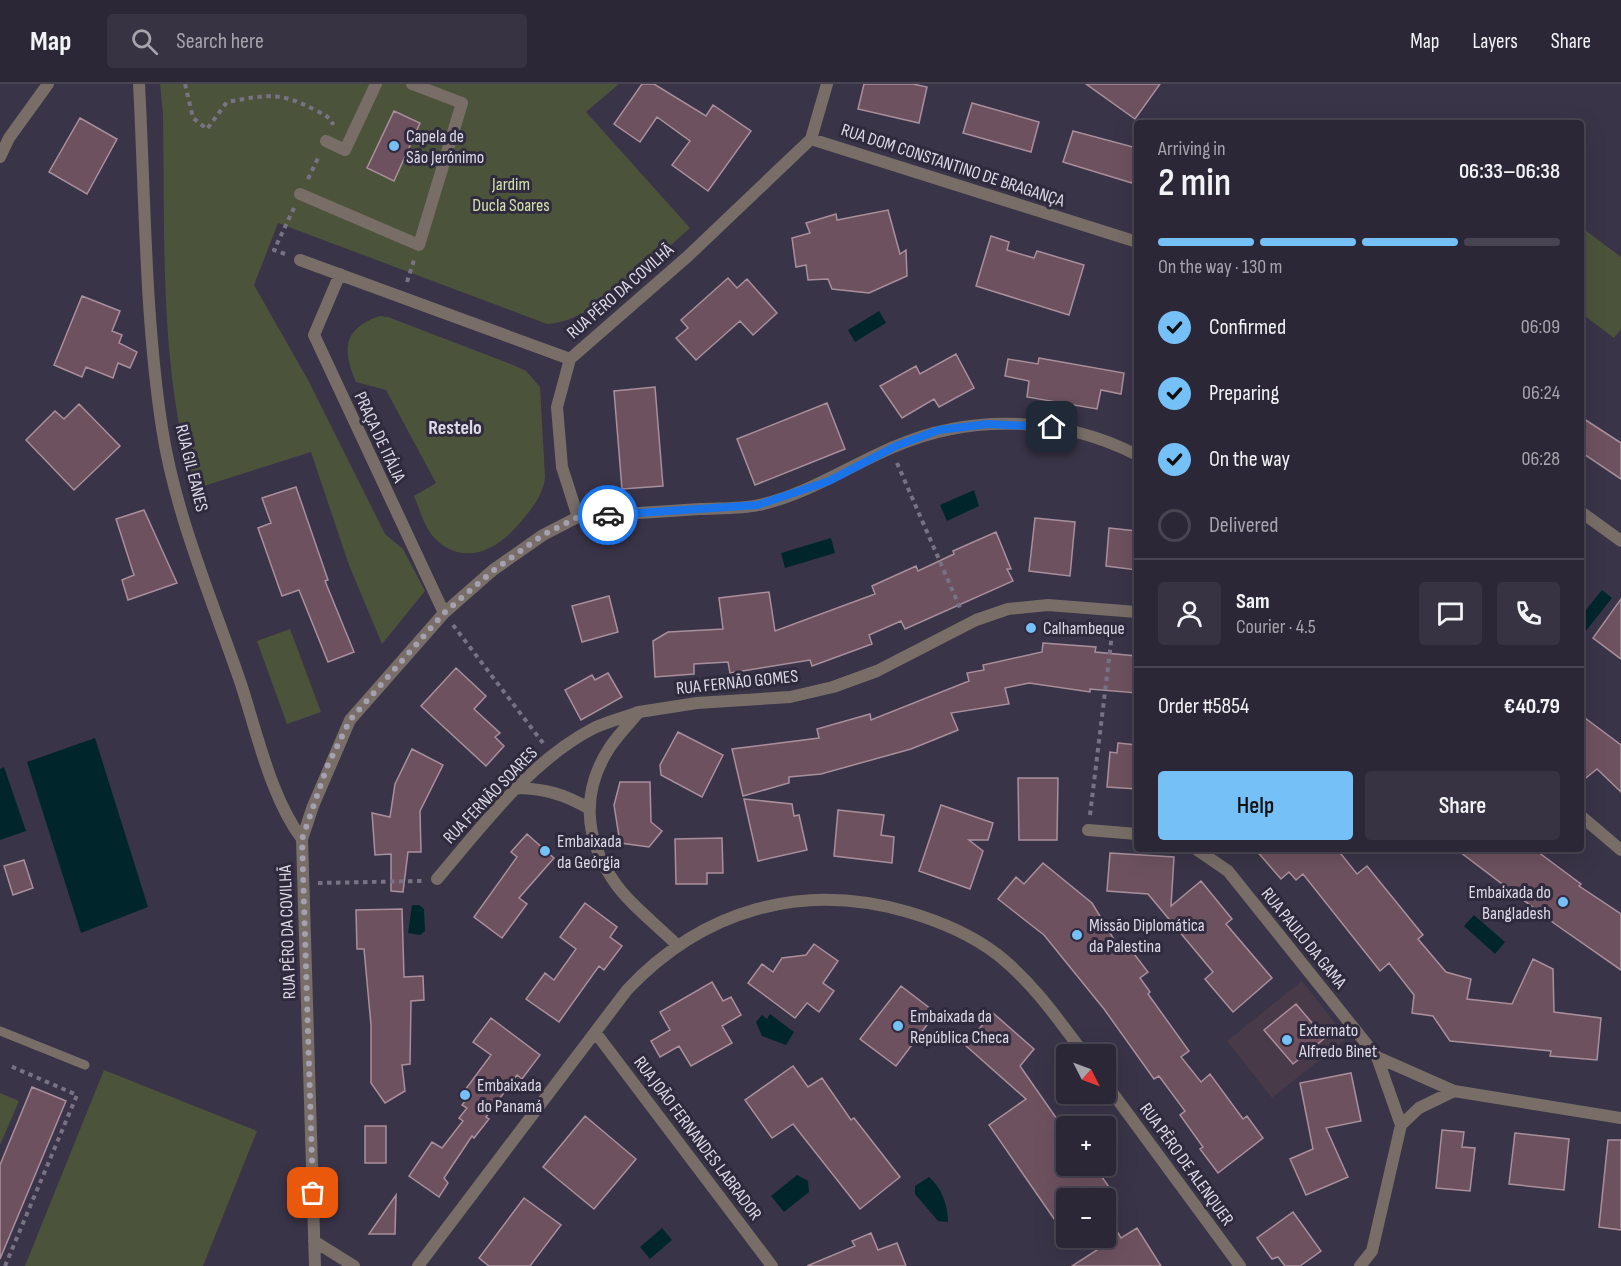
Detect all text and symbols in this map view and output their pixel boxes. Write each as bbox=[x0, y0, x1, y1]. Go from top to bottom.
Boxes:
search box bbox=[107, 14, 527, 68]
text: Map bbox=[30, 25, 71, 58]
icon: search bbox=[128, 25, 161, 58]
text: Search here bbox=[176, 28, 264, 55]
text: Map bbox=[1410, 29, 1439, 54]
text: Layers bbox=[1472, 29, 1518, 54]
text: Share bbox=[1551, 29, 1591, 54]
street label: RUA DOM CONSTANTINO DE BRAGANÇA bbox=[838, 119, 1067, 212]
place label: Capela de São Jerónimo bbox=[406, 126, 484, 168]
text: Arriving in bbox=[1158, 137, 1226, 161]
marker: Capela de São Jerónimo bbox=[387, 139, 401, 153]
text: 06:33–06:38 bbox=[1459, 158, 1560, 185]
text: 2 min bbox=[1158, 160, 1231, 207]
park label: Jardim Ducla Soares bbox=[472, 174, 550, 216]
street label: RUA PÊRO DA COVILHÃ bbox=[563, 239, 678, 343]
text: On the way · 130 m bbox=[1158, 255, 1282, 279]
icon: check bbox=[1158, 311, 1191, 344]
text: Confirmed bbox=[1209, 314, 1286, 341]
text: 06:09 bbox=[1521, 315, 1560, 339]
icon: check bbox=[1158, 377, 1191, 410]
text: Preparing bbox=[1209, 380, 1279, 407]
text: 06:24 bbox=[1522, 381, 1560, 405]
street label: PRAÇA DE ITÁLIA bbox=[349, 389, 410, 486]
pin bbox=[1026, 401, 1077, 452]
icon: home bbox=[1035, 410, 1068, 443]
district label: Restelo bbox=[428, 416, 482, 440]
street label: RUA GIL EANES bbox=[171, 422, 213, 514]
icon: check bbox=[1158, 443, 1191, 476]
text: On the way bbox=[1209, 446, 1290, 473]
text: 06:28 bbox=[1522, 447, 1560, 471]
courier bbox=[578, 485, 638, 545]
icon: car bbox=[592, 499, 625, 532]
text: Delivered bbox=[1209, 512, 1278, 539]
button: person bbox=[1158, 582, 1221, 645]
button: chat bbox=[1419, 582, 1482, 645]
button: phone bbox=[1497, 582, 1560, 645]
text: Sam bbox=[1236, 588, 1270, 615]
text: Courier · 4.5 bbox=[1236, 615, 1316, 639]
place label: Calhambeque bbox=[1043, 618, 1125, 639]
marker: Calhambeque bbox=[1024, 621, 1038, 635]
street label: RUA FERNÃO GOMES bbox=[675, 666, 799, 699]
text: Order #5854 bbox=[1158, 693, 1249, 720]
text: €40.79 bbox=[1504, 693, 1560, 720]
street label: RUA FERNÃO SOARES bbox=[439, 742, 542, 848]
button: Help bbox=[1158, 771, 1353, 840]
button: Share bbox=[1365, 771, 1560, 840]
place label: Embaixada da Geórgia bbox=[557, 831, 622, 873]
marker: Embaixada da Geórgia bbox=[538, 844, 552, 858]
street label: RUA PÊRO DA COVILHÃ bbox=[275, 864, 300, 999]
place label: Embaixada do Bangladesh bbox=[1469, 882, 1551, 924]
street label: RUA PAULO DA GAMA bbox=[1257, 884, 1351, 993]
marker: Embaixada do Bangladesh bbox=[1556, 895, 1570, 909]
place label: Missão Diplomática da Palestina bbox=[1089, 915, 1205, 957]
marker: Missão Diplomática da Palestina bbox=[1070, 928, 1084, 942]
place label: Embaixada da República Checa bbox=[910, 1006, 1009, 1048]
marker: Embaixada da República Checa bbox=[891, 1019, 905, 1033]
place label: Externato Alfredo Binet bbox=[1298, 1020, 1378, 1062]
marker: Externato Alfredo Binet bbox=[1280, 1033, 1294, 1047]
north arrow bbox=[1056, 1044, 1116, 1104]
map controls bbox=[1056, 1044, 1116, 1248]
street label: RUA JOÃO FERNANDES LABRADOR bbox=[629, 1052, 766, 1224]
place label: Embaixada do Panamá bbox=[477, 1075, 542, 1117]
marker: Embaixada do Panamá bbox=[458, 1088, 472, 1102]
street label: RUA PÊRO DE ALENQUER bbox=[1135, 1099, 1238, 1230]
button: + bbox=[1056, 1116, 1116, 1176]
pin bbox=[287, 1167, 338, 1218]
icon: bag bbox=[296, 1176, 329, 1209]
button: − bbox=[1056, 1188, 1116, 1248]

